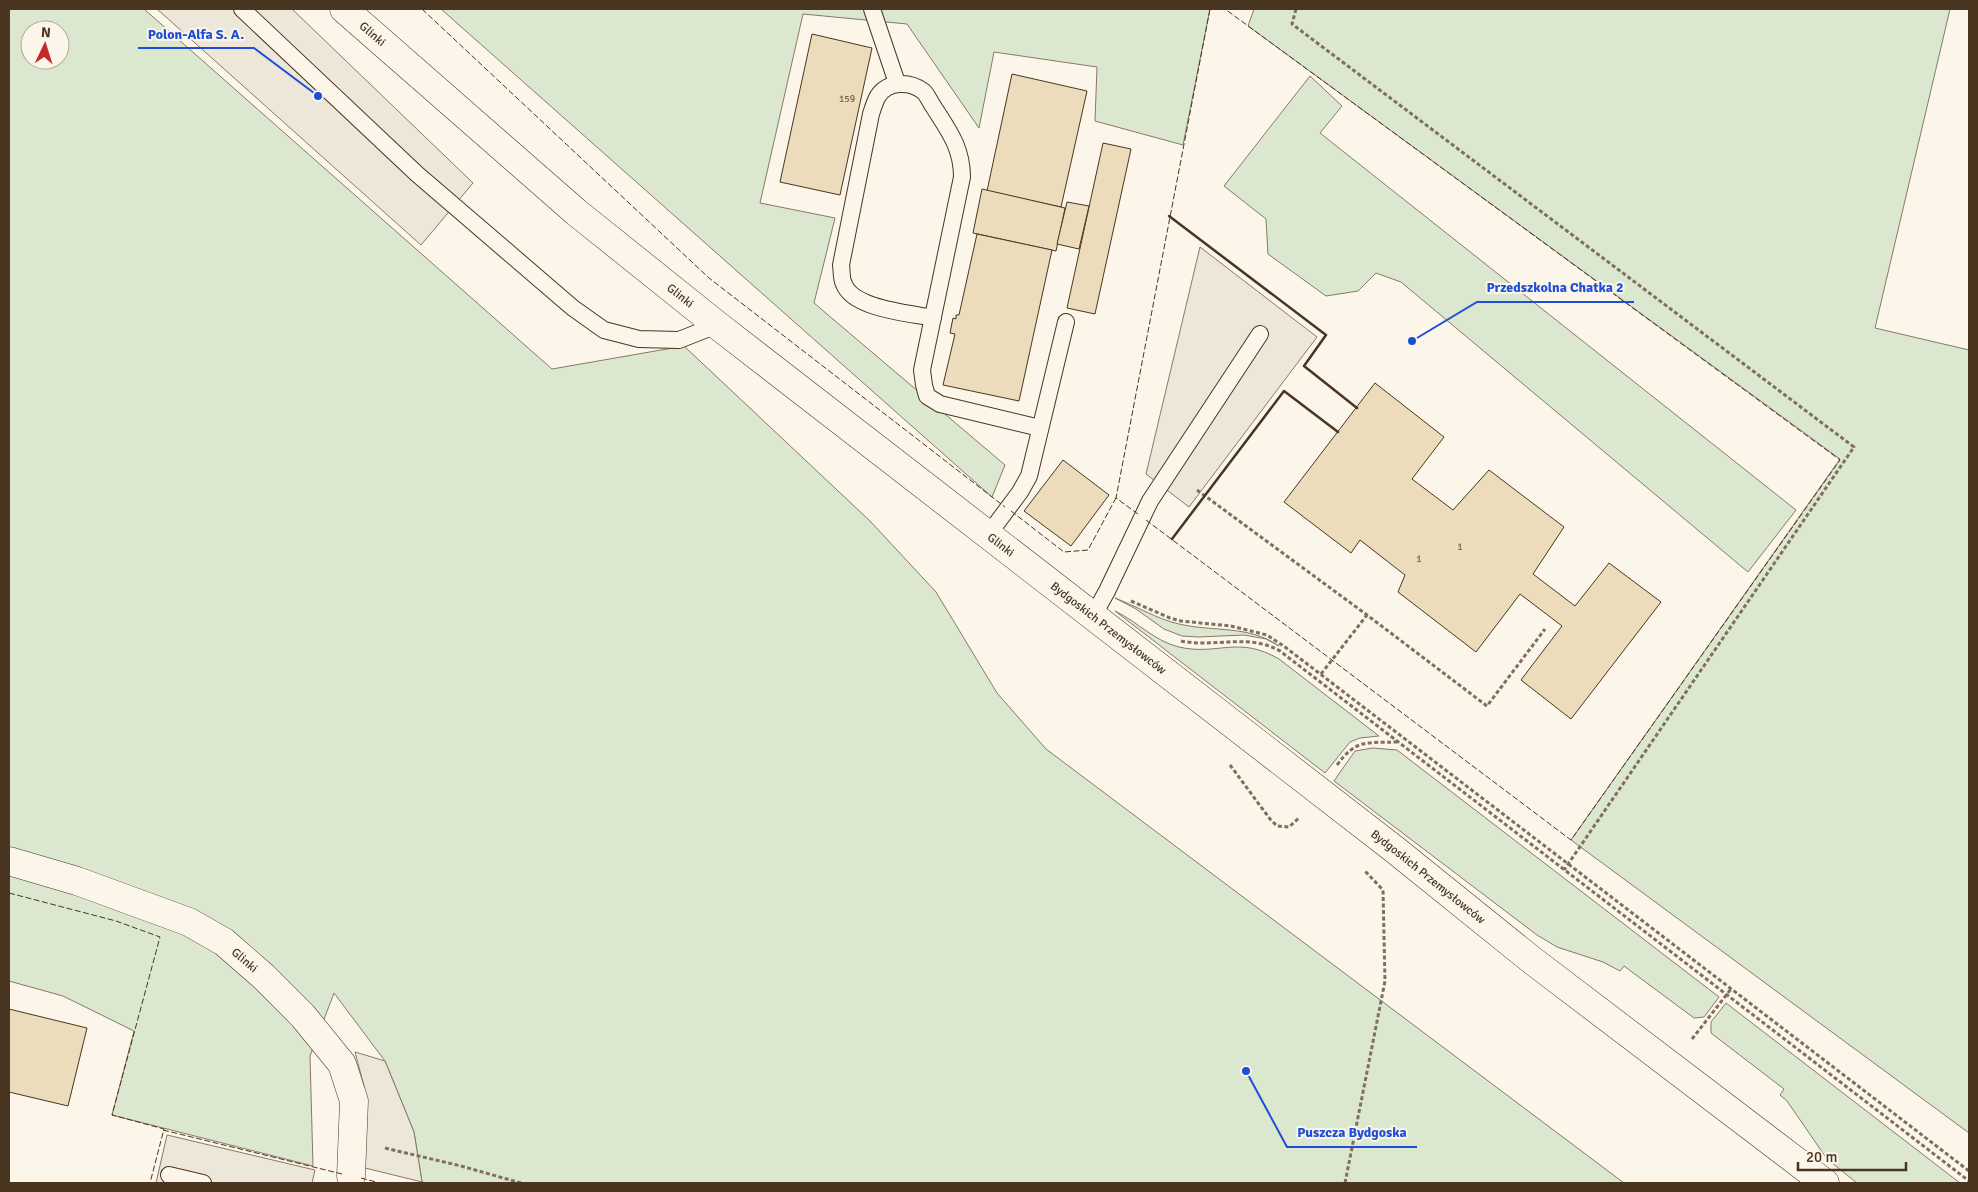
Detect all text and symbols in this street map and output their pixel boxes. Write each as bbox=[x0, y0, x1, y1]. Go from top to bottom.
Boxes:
callout: Polon-Alfa S. A. bbox=[138, 19, 254, 48]
street label: Glinki bbox=[356, 19, 389, 50]
north arrow bbox=[20, 20, 70, 70]
text: N bbox=[40, 24, 51, 41]
text: Polon-Alfa S. A. bbox=[148, 26, 244, 43]
house number: 159 bbox=[839, 93, 855, 105]
callout: Przedszkolna Chatka 2 bbox=[1477, 273, 1634, 302]
text: Przedszkolna Chatka 2 bbox=[1486, 279, 1624, 296]
street label: Glinki bbox=[664, 281, 697, 311]
street label: Glinki bbox=[984, 530, 1017, 560]
house number: 1 bbox=[1457, 541, 1463, 553]
house number: 1 bbox=[1416, 553, 1422, 565]
street label: Bydgoskich Przemysłowców bbox=[1047, 579, 1169, 678]
street label: Bydgoskich Przemysłowców bbox=[1367, 827, 1488, 928]
street label: Glinki bbox=[228, 945, 261, 976]
callout: Puszcza Bydgoska bbox=[1287, 1118, 1417, 1147]
text: Puszcza Bydgoska bbox=[1297, 1124, 1407, 1141]
scale bar bbox=[1798, 1140, 1906, 1172]
text: 20 m bbox=[1806, 1148, 1837, 1166]

